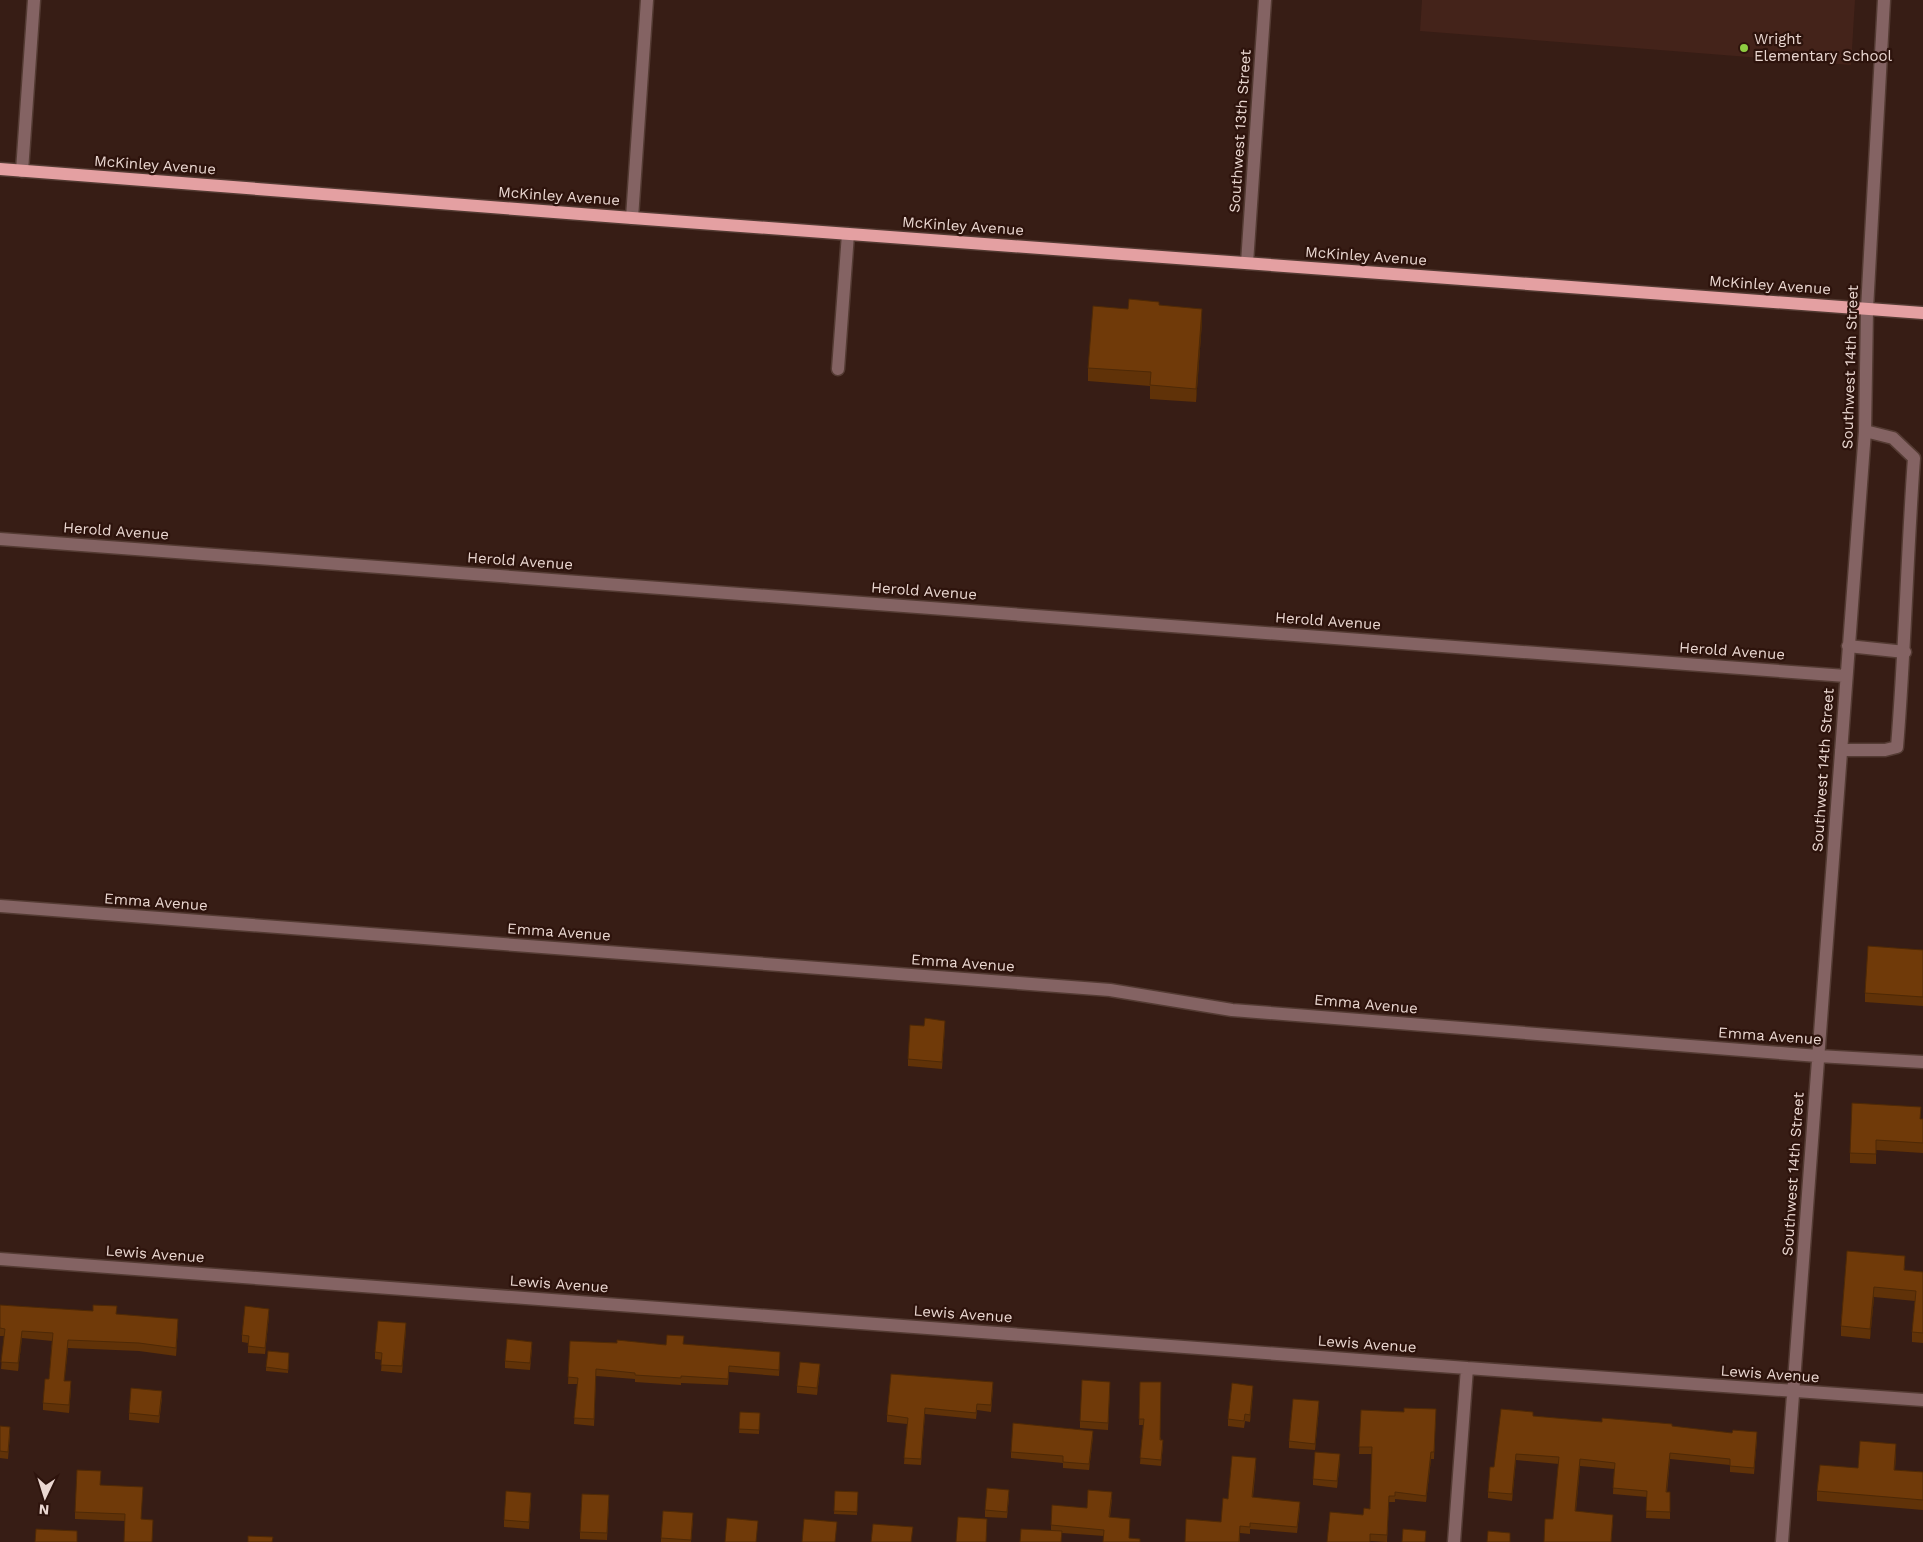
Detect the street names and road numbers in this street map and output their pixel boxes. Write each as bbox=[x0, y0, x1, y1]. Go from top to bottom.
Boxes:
street label: Southwest 13th Street bbox=[1225, 48, 1255, 213]
street label: McKinley Avenue bbox=[94, 152, 216, 178]
street label: McKinley Avenue bbox=[498, 183, 620, 209]
street label: McKinley Avenue bbox=[902, 213, 1024, 239]
street label: McKinley Avenue bbox=[1305, 243, 1427, 269]
street label: McKinley Avenue bbox=[1709, 272, 1831, 298]
street label: Southwest 14th Street bbox=[1838, 284, 1862, 449]
street label: Herold Avenue bbox=[63, 518, 169, 544]
street label: Herold Avenue bbox=[467, 548, 573, 574]
street label: Herold Avenue bbox=[871, 578, 977, 604]
street label: Herold Avenue bbox=[1275, 608, 1381, 634]
street label: Herold Avenue bbox=[1679, 638, 1785, 664]
street label: Southwest 14th Street bbox=[1808, 687, 1838, 852]
street label: Emma Avenue bbox=[104, 889, 208, 915]
street label: Emma Avenue bbox=[507, 919, 611, 945]
street label: Emma Avenue bbox=[911, 950, 1015, 976]
street label: Emma Avenue bbox=[1313, 991, 1419, 1017]
street label: Emma Avenue bbox=[1718, 1023, 1822, 1049]
street label: Southwest 14th Street bbox=[1778, 1091, 1808, 1256]
street label: Lewis Avenue bbox=[105, 1242, 205, 1266]
street label: Lewis Avenue bbox=[509, 1272, 609, 1296]
street label: Lewis Avenue bbox=[913, 1302, 1013, 1326]
street label: Lewis Avenue bbox=[1317, 1332, 1417, 1356]
street label: Lewis Avenue bbox=[1720, 1362, 1820, 1386]

